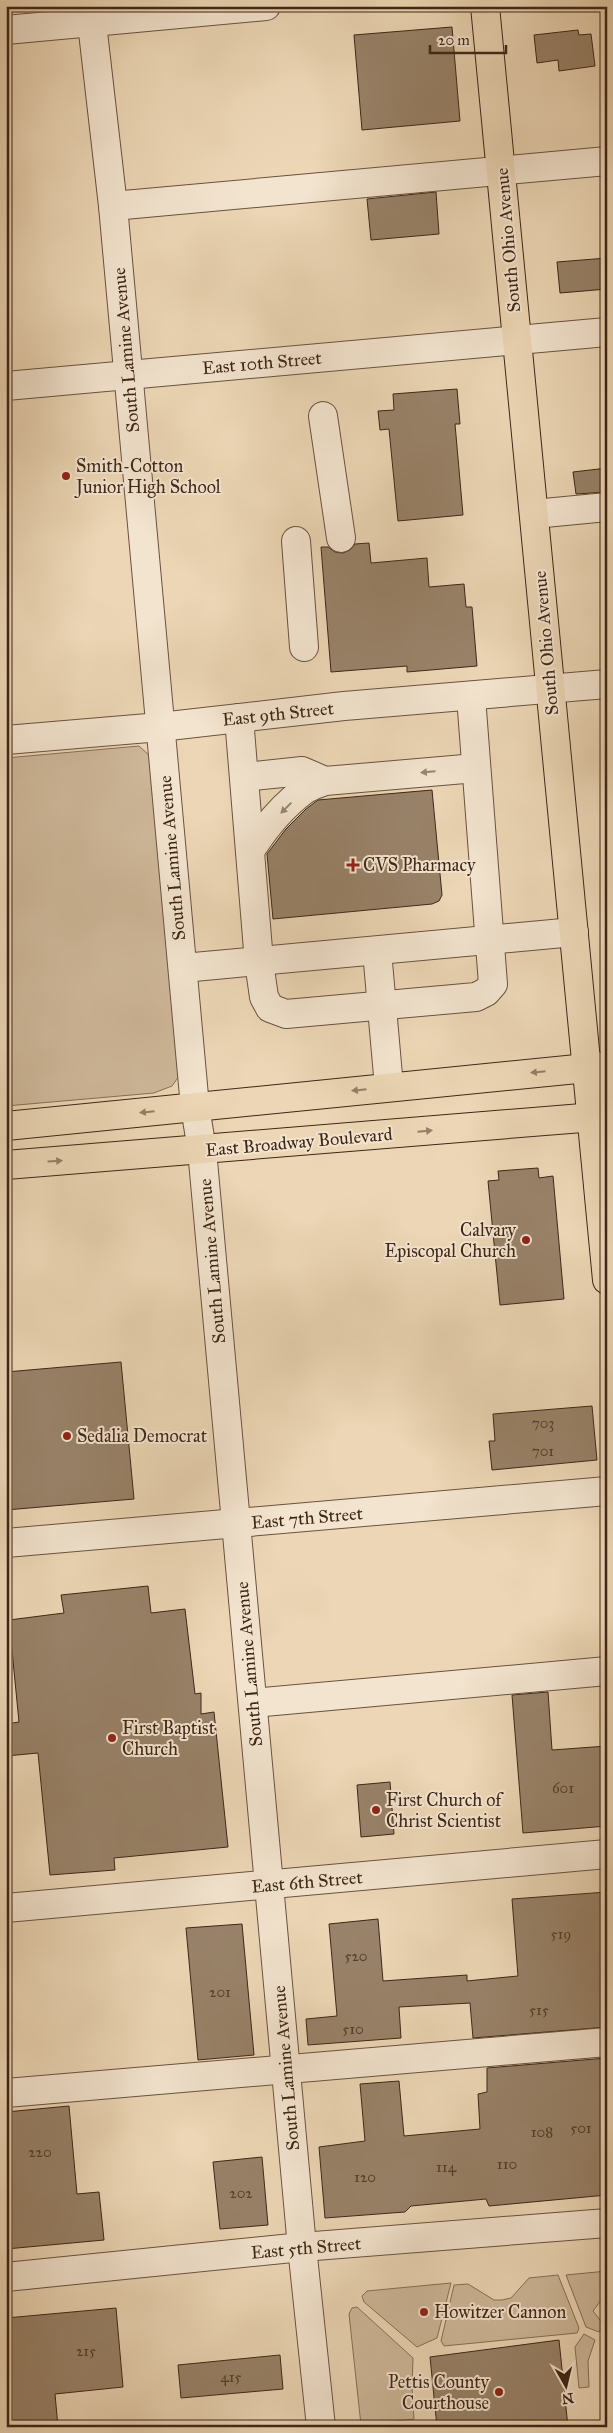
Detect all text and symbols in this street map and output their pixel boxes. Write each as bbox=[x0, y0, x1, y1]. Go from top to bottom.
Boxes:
scale bar bbox=[430, 22, 507, 54]
text: 20 m bbox=[438, 31, 470, 49]
street label: South Ohio Avenue bbox=[491, 167, 525, 313]
street label: South Lamine Avenue bbox=[108, 267, 144, 433]
street label: East 10th Street bbox=[201, 347, 323, 379]
place label: Smith-Cotton Junior High School bbox=[74, 455, 221, 499]
marker: Smith-Cotton Junior High School bbox=[60, 470, 72, 482]
street label: South Ohio Avenue bbox=[529, 570, 563, 716]
street label: East 9th Street bbox=[221, 697, 335, 731]
one-way arrow bbox=[419, 768, 435, 776]
street label: South Lamine Avenue bbox=[154, 775, 190, 941]
one-way arrow bbox=[280, 802, 292, 814]
place label: CVS Pharmacy bbox=[363, 854, 476, 876]
marker: CVS Pharmacy bbox=[347, 859, 359, 871]
one-way arrow bbox=[530, 1069, 546, 1077]
one-way arrow bbox=[351, 1087, 367, 1095]
one-way arrow bbox=[139, 1108, 155, 1116]
street label: East Broadway Boulevard bbox=[204, 1123, 394, 1161]
one-way arrow bbox=[418, 1127, 434, 1135]
one-way arrow bbox=[47, 1157, 63, 1165]
street label: South Lamine Avenue bbox=[194, 1178, 230, 1344]
place label: Calvary Episcopal Church bbox=[384, 1219, 517, 1262]
marker: Calvary Episcopal Church bbox=[520, 1234, 532, 1246]
house number: 703 bbox=[532, 1414, 554, 1432]
place label: Sedalia Democrat bbox=[77, 1425, 208, 1447]
marker: Sedalia Democrat bbox=[61, 1430, 73, 1442]
house number: 701 bbox=[532, 1442, 554, 1460]
street label: East 7th Street bbox=[250, 1502, 364, 1534]
street label: South Lamine Avenue bbox=[231, 1581, 267, 1747]
place label: First Baptist Church bbox=[122, 1717, 216, 1760]
marker: First Baptist Church bbox=[106, 1732, 118, 1744]
house number: 601 bbox=[552, 1779, 574, 1797]
place label: First Church of Christ Scientist bbox=[386, 1789, 504, 1832]
marker: First Church of Christ Scientist bbox=[370, 1804, 382, 1816]
street label: East 6th Street bbox=[250, 1866, 364, 1898]
house number: 519 bbox=[551, 1925, 571, 1943]
house number: 520 bbox=[344, 1947, 368, 1965]
house number: 201 bbox=[209, 1983, 231, 2001]
street label: South Lamine Avenue bbox=[268, 1985, 304, 2151]
house number: 515 bbox=[529, 2001, 549, 2019]
house number: 510 bbox=[342, 2020, 364, 2038]
house number: 501 bbox=[570, 2119, 592, 2137]
house number: 108 bbox=[531, 2123, 553, 2141]
house number: 220 bbox=[28, 2143, 52, 2161]
house number: 110 bbox=[497, 2155, 517, 2173]
house number: 114 bbox=[436, 2158, 457, 2176]
house number: 120 bbox=[354, 2168, 376, 2186]
house number: 202 bbox=[229, 2184, 253, 2202]
street label: East 5th Street bbox=[250, 2232, 363, 2264]
place label: Howitzer Cannon bbox=[434, 2301, 567, 2323]
marker: Howitzer Cannon bbox=[418, 2306, 430, 2318]
house number: 215 bbox=[76, 2342, 96, 2360]
north arrow bbox=[540, 2360, 590, 2410]
house number: 415 bbox=[220, 2368, 242, 2386]
place label: Pettis County Courthouse bbox=[388, 2371, 490, 2414]
marker: Pettis County Courthouse bbox=[493, 2386, 505, 2398]
text: N bbox=[561, 2389, 575, 2408]

